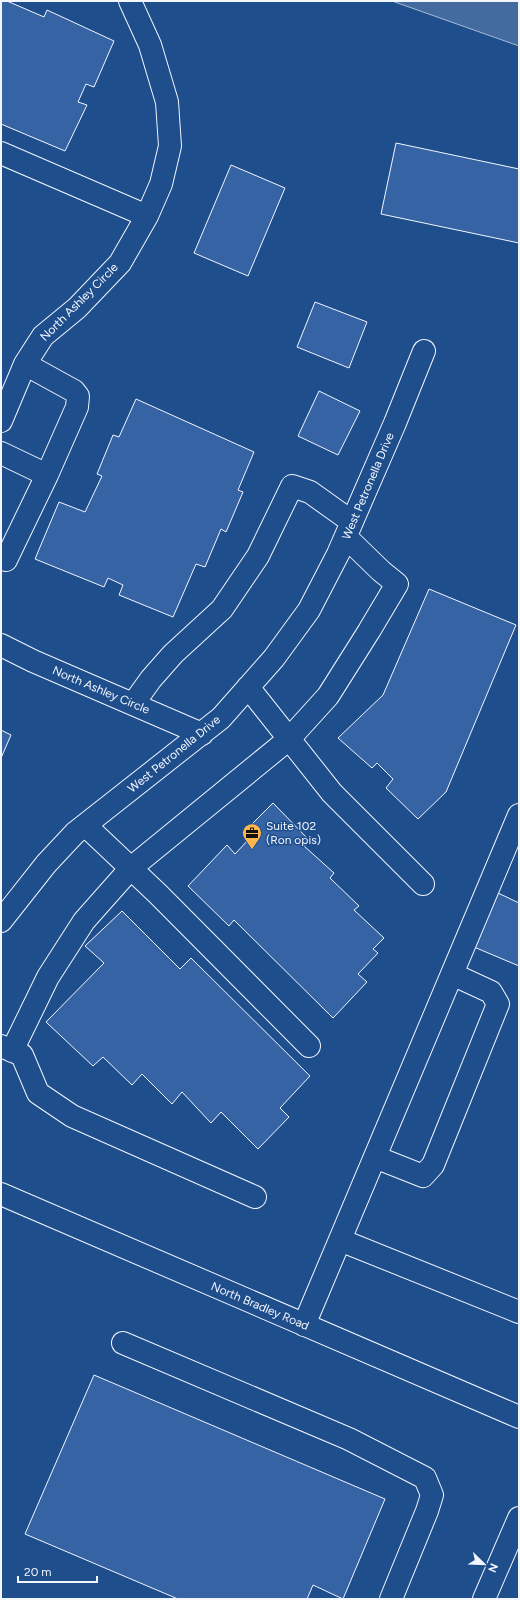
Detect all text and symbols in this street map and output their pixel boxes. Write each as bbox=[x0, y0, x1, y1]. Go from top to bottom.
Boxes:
street label: North Ashley Circle bbox=[37, 260, 121, 344]
street label: West Petronella Drive bbox=[339, 430, 397, 542]
street label: North Ashley Circle bbox=[50, 663, 152, 717]
street label: West Petronella Drive bbox=[125, 712, 223, 796]
place label: Suite 102 (Ron opis) bbox=[266, 819, 321, 847]
office icon: Suite 102 (Ron opis) bbox=[241, 822, 263, 850]
street label: North Bradley Road bbox=[209, 1279, 311, 1333]
north arrow bbox=[464, 1544, 504, 1584]
scale bar bbox=[18, 1558, 97, 1584]
text: N bbox=[485, 1561, 500, 1574]
text: 20 m bbox=[24, 1565, 52, 1579]

